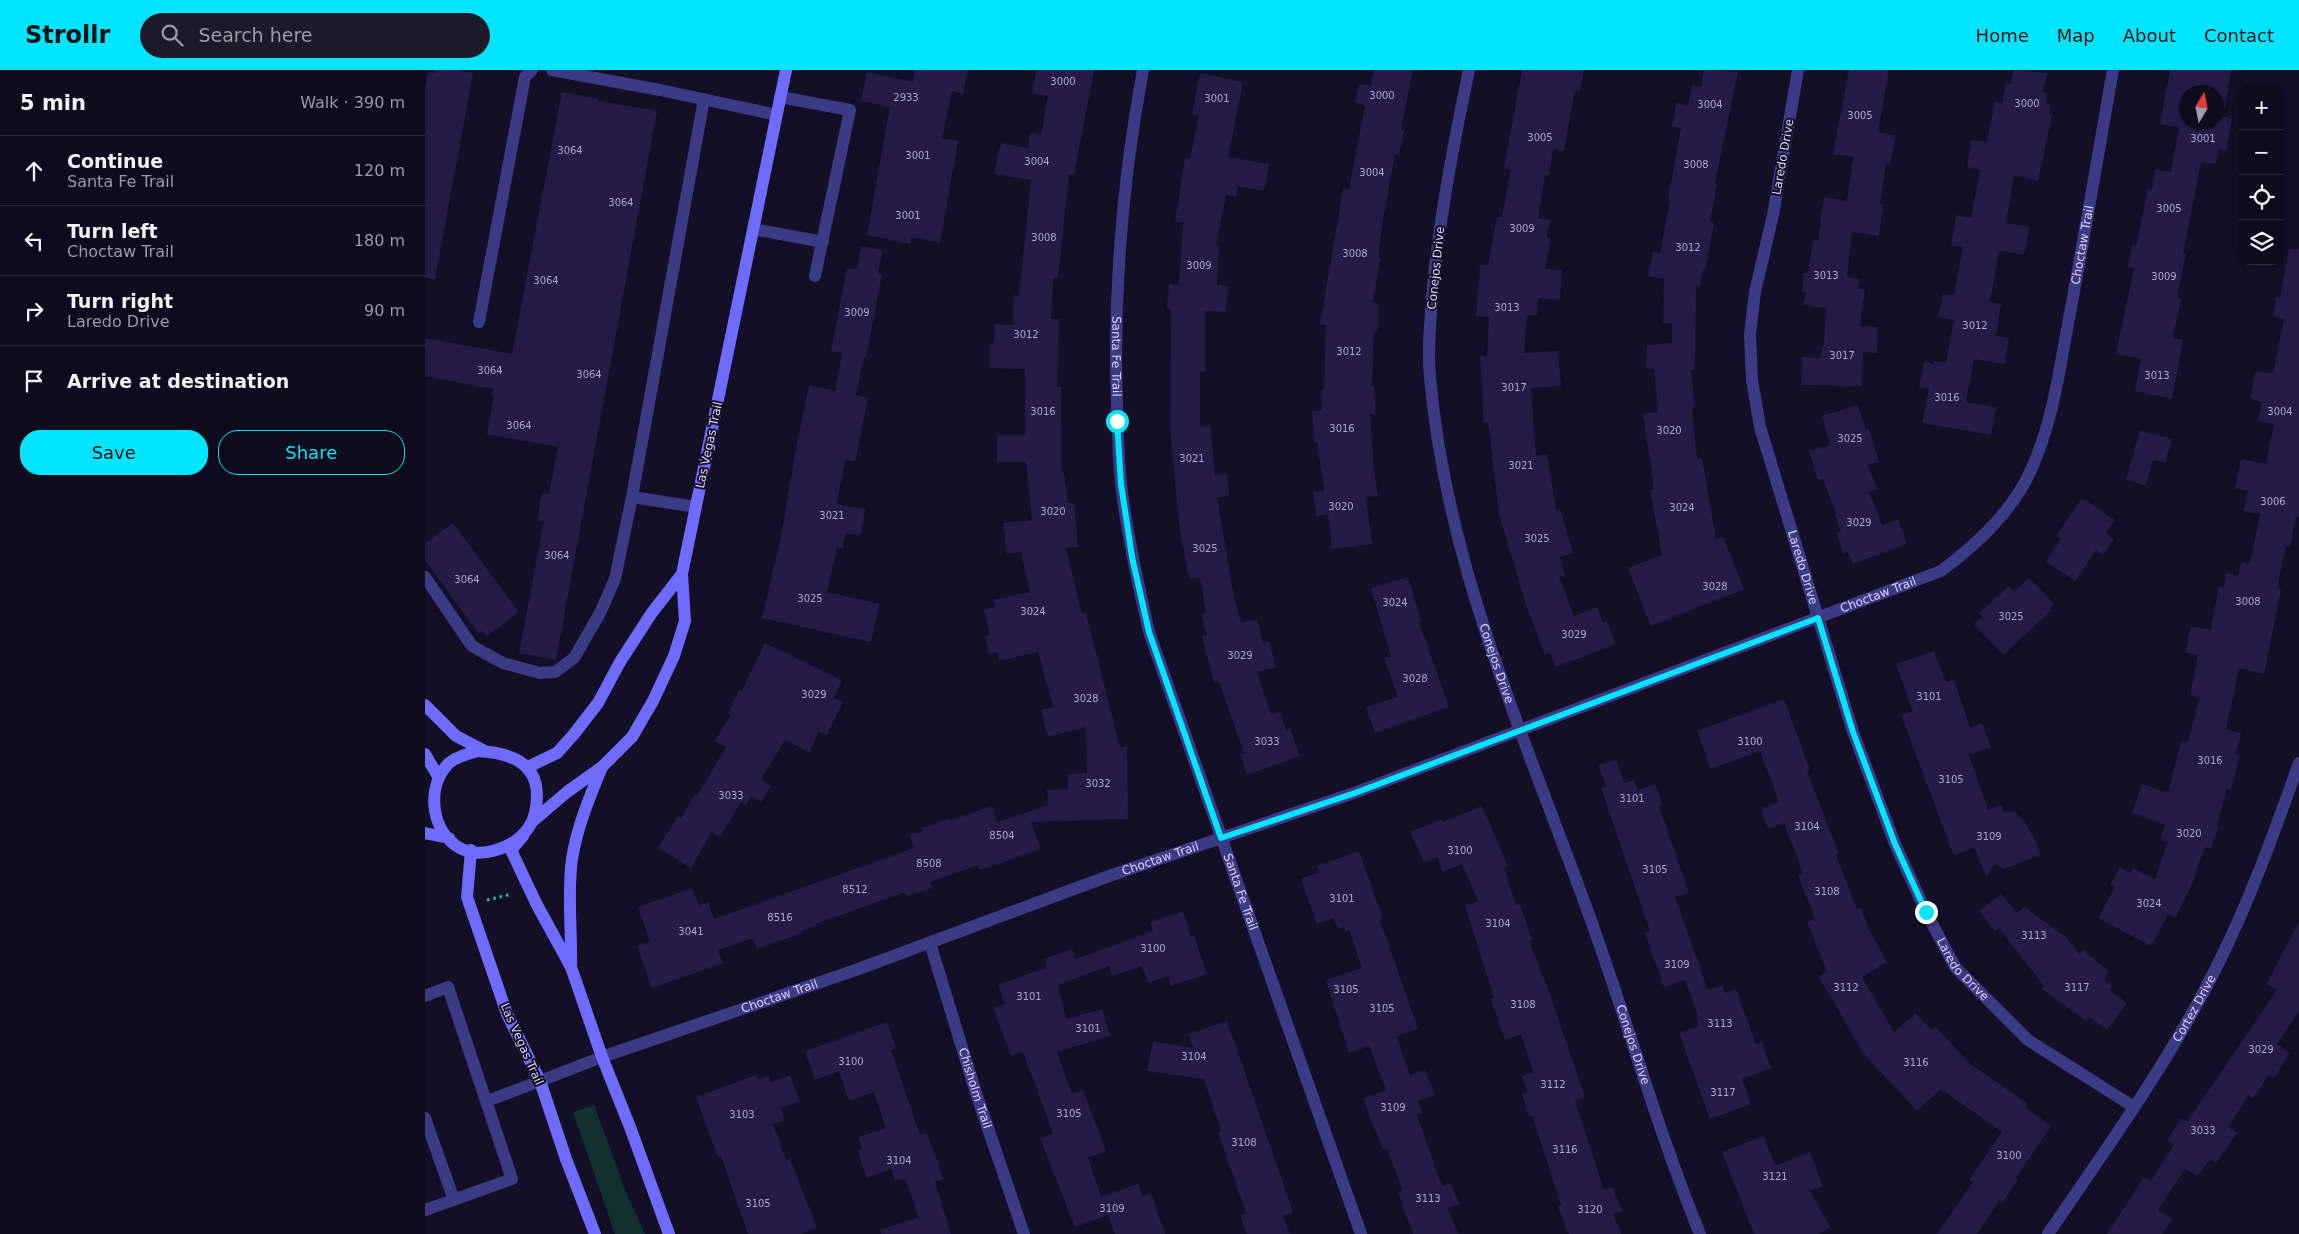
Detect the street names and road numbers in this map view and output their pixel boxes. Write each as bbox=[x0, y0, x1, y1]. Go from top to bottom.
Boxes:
street label: Laredo Drive bbox=[1769, 118, 1797, 196]
street label: Choctaw Trail bbox=[2068, 204, 2096, 286]
street label: Conejos Drive bbox=[1425, 226, 1447, 310]
street label: Santa Fe Trail bbox=[1109, 316, 1124, 397]
street label: Las Vegas Trail bbox=[693, 400, 725, 490]
street label: Laredo Drive bbox=[1785, 529, 1821, 606]
street label: Choctaw Trail bbox=[1838, 574, 1918, 615]
street label: Conejos Drive bbox=[1476, 622, 1517, 705]
street label: Choctaw Trail bbox=[1120, 839, 1201, 878]
street label: Santa Fe Trail bbox=[1221, 852, 1260, 932]
street label: Laredo Drive bbox=[1934, 935, 1992, 1004]
street label: Cortez Drive bbox=[2170, 972, 2218, 1045]
street label: Choctaw Trail bbox=[739, 977, 820, 1016]
street label: Las Vegas Trail bbox=[498, 1001, 546, 1087]
street label: Conejos Drive bbox=[1613, 1003, 1653, 1087]
street label: Chisholm Trail bbox=[956, 1046, 995, 1130]

